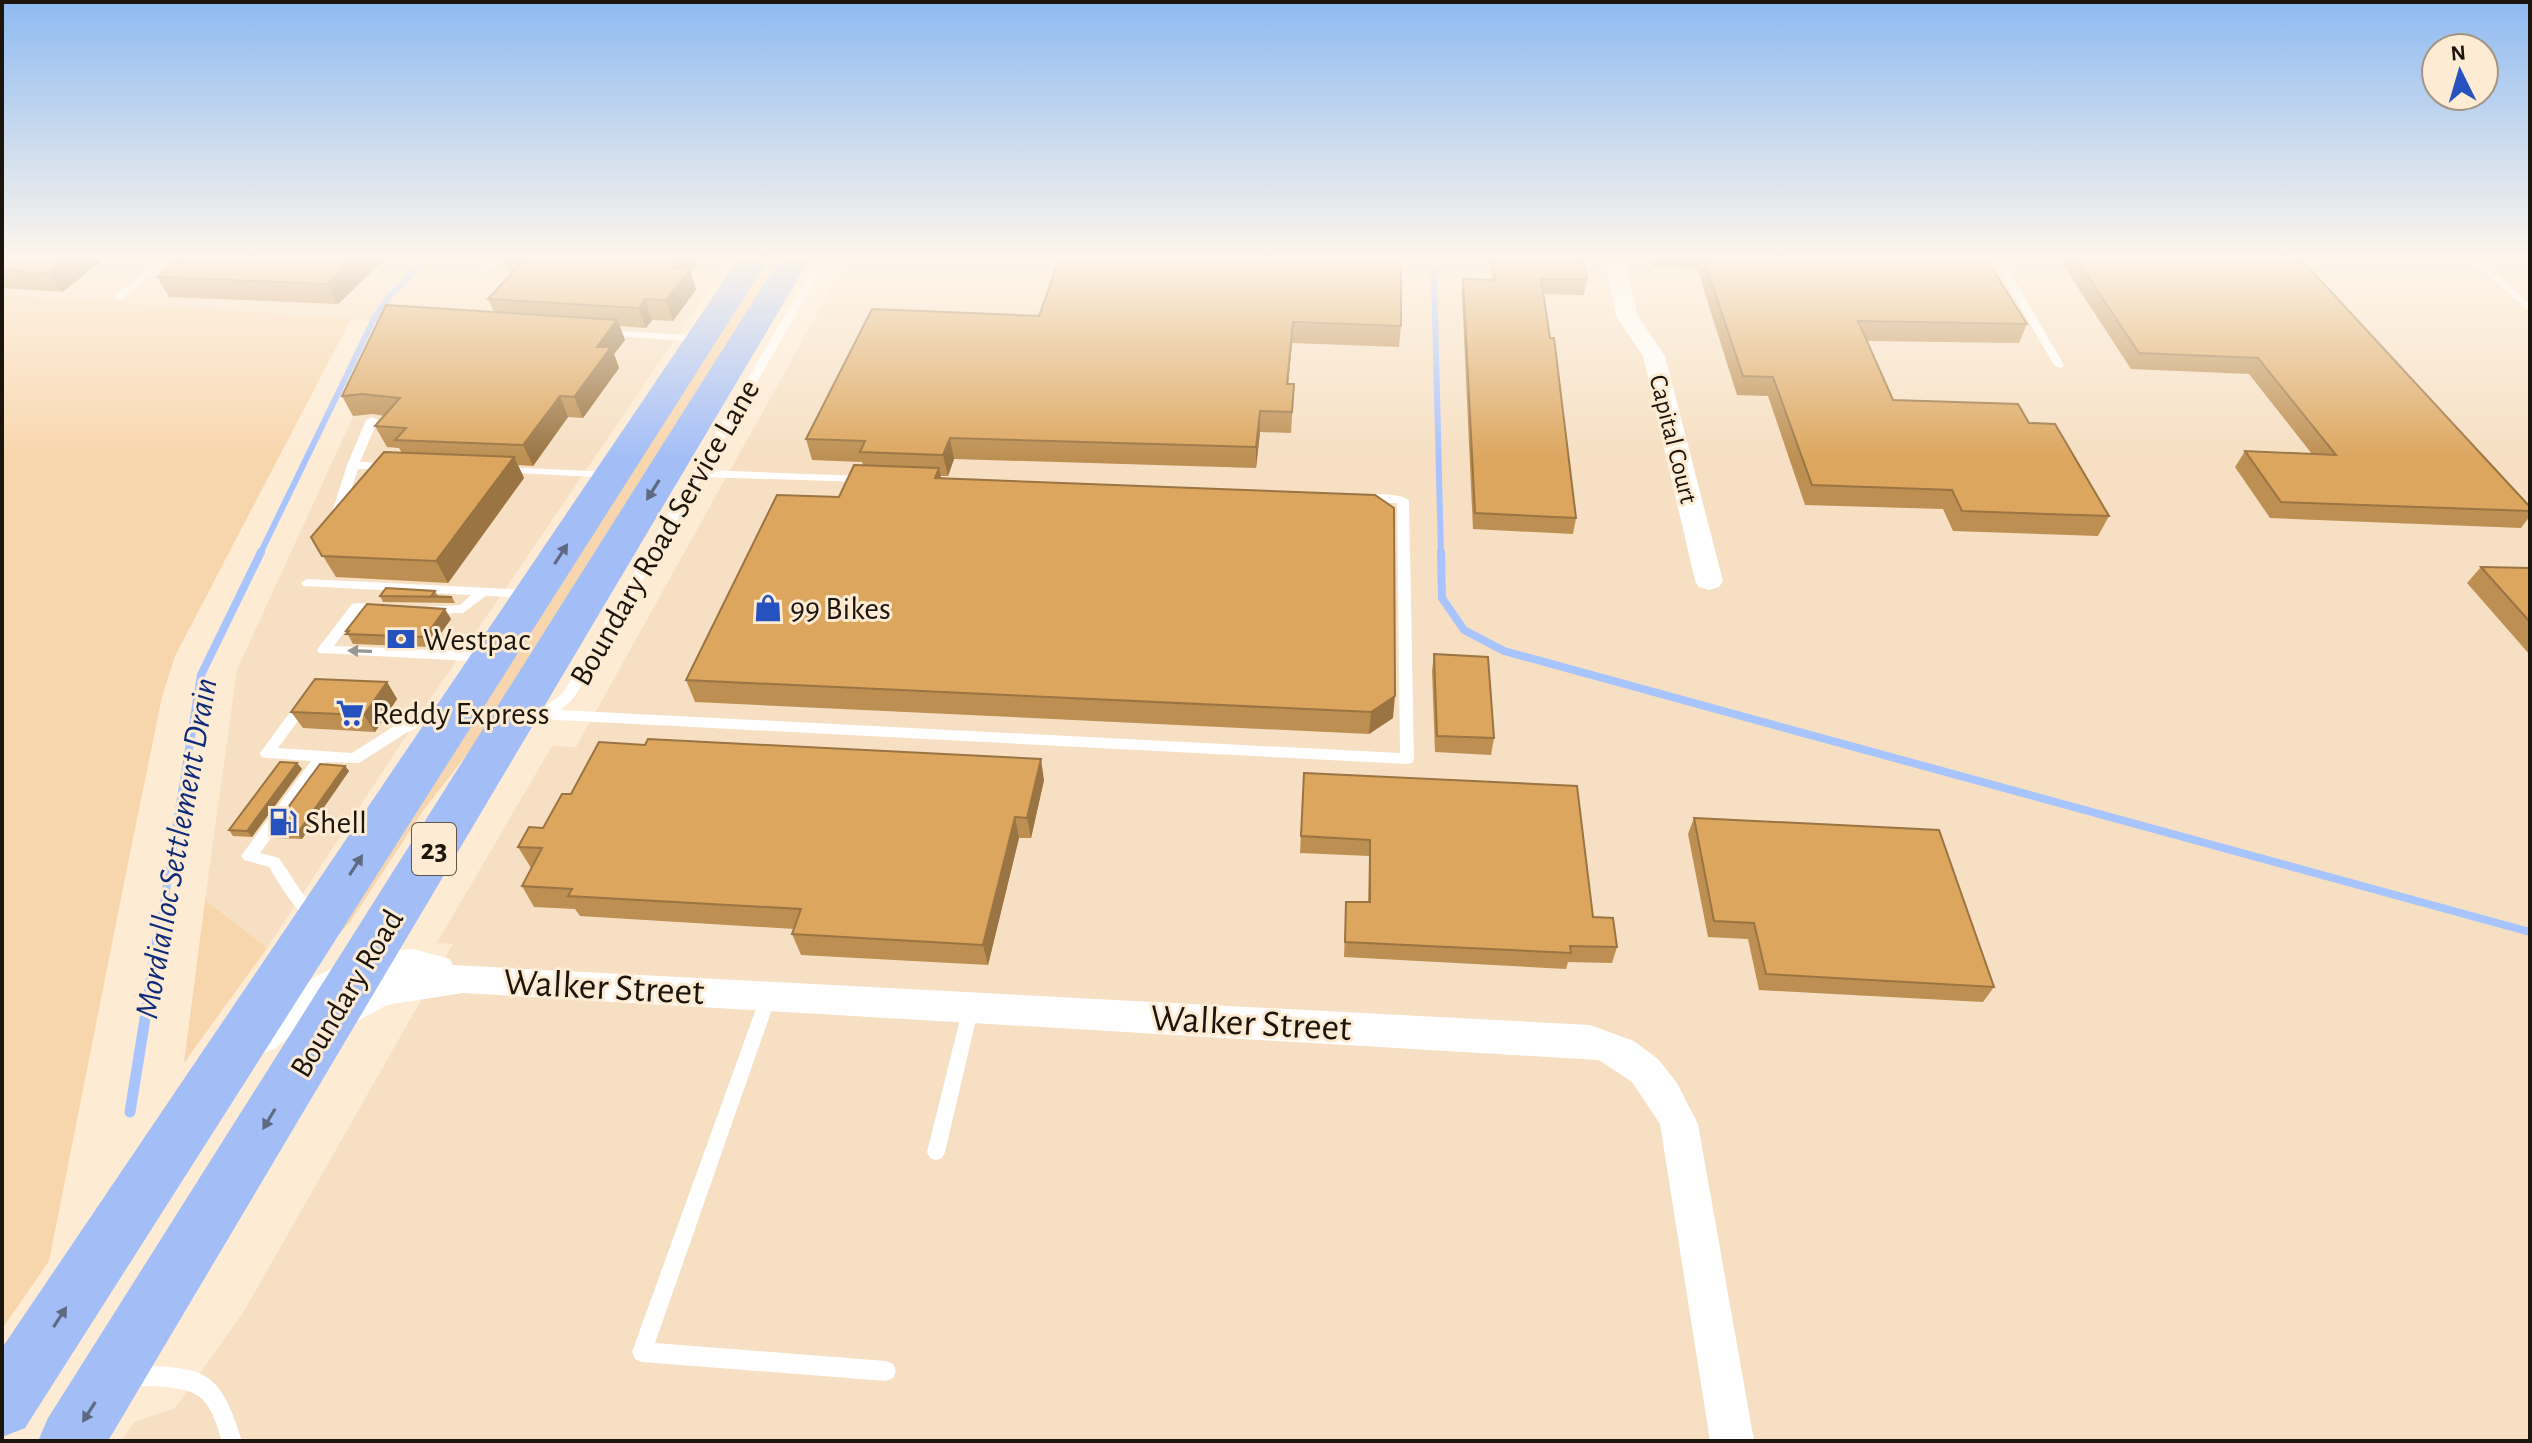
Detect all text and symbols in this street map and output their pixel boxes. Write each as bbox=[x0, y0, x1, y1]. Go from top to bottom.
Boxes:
north arrow bbox=[2420, 32, 2500, 112]
text: N bbox=[2450, 41, 2467, 65]
street label: Capital Court bbox=[1645, 372, 1702, 506]
street label: Boundary Road Service Lane bbox=[564, 374, 766, 691]
one-way arrow bbox=[646, 479, 660, 501]
one-way arrow bbox=[553, 544, 568, 565]
shop icon: 99 Bikes bbox=[753, 593, 783, 623]
place label: 99 Bikes bbox=[790, 593, 891, 625]
bank icon: Westpac bbox=[386, 624, 416, 654]
place label: Westpac bbox=[423, 624, 530, 656]
one-way arrow bbox=[347, 644, 372, 657]
water label: Mordialloc Settlement Drain bbox=[130, 675, 224, 1021]
supermarket icon: Reddy Express bbox=[335, 698, 365, 728]
place label: Reddy Express bbox=[372, 698, 549, 730]
fuel station icon: Shell bbox=[268, 807, 298, 837]
place label: Shell bbox=[305, 807, 367, 839]
road number: 23 bbox=[412, 823, 456, 875]
one-way arrow bbox=[348, 854, 363, 876]
street label: Boundary Road bbox=[284, 904, 409, 1083]
street label: Walker Street bbox=[503, 964, 705, 1012]
street label: Walker Street bbox=[1150, 1000, 1352, 1048]
one-way arrow bbox=[263, 1108, 277, 1130]
one-way arrow bbox=[52, 1306, 67, 1327]
one-way arrow bbox=[82, 1401, 96, 1423]

